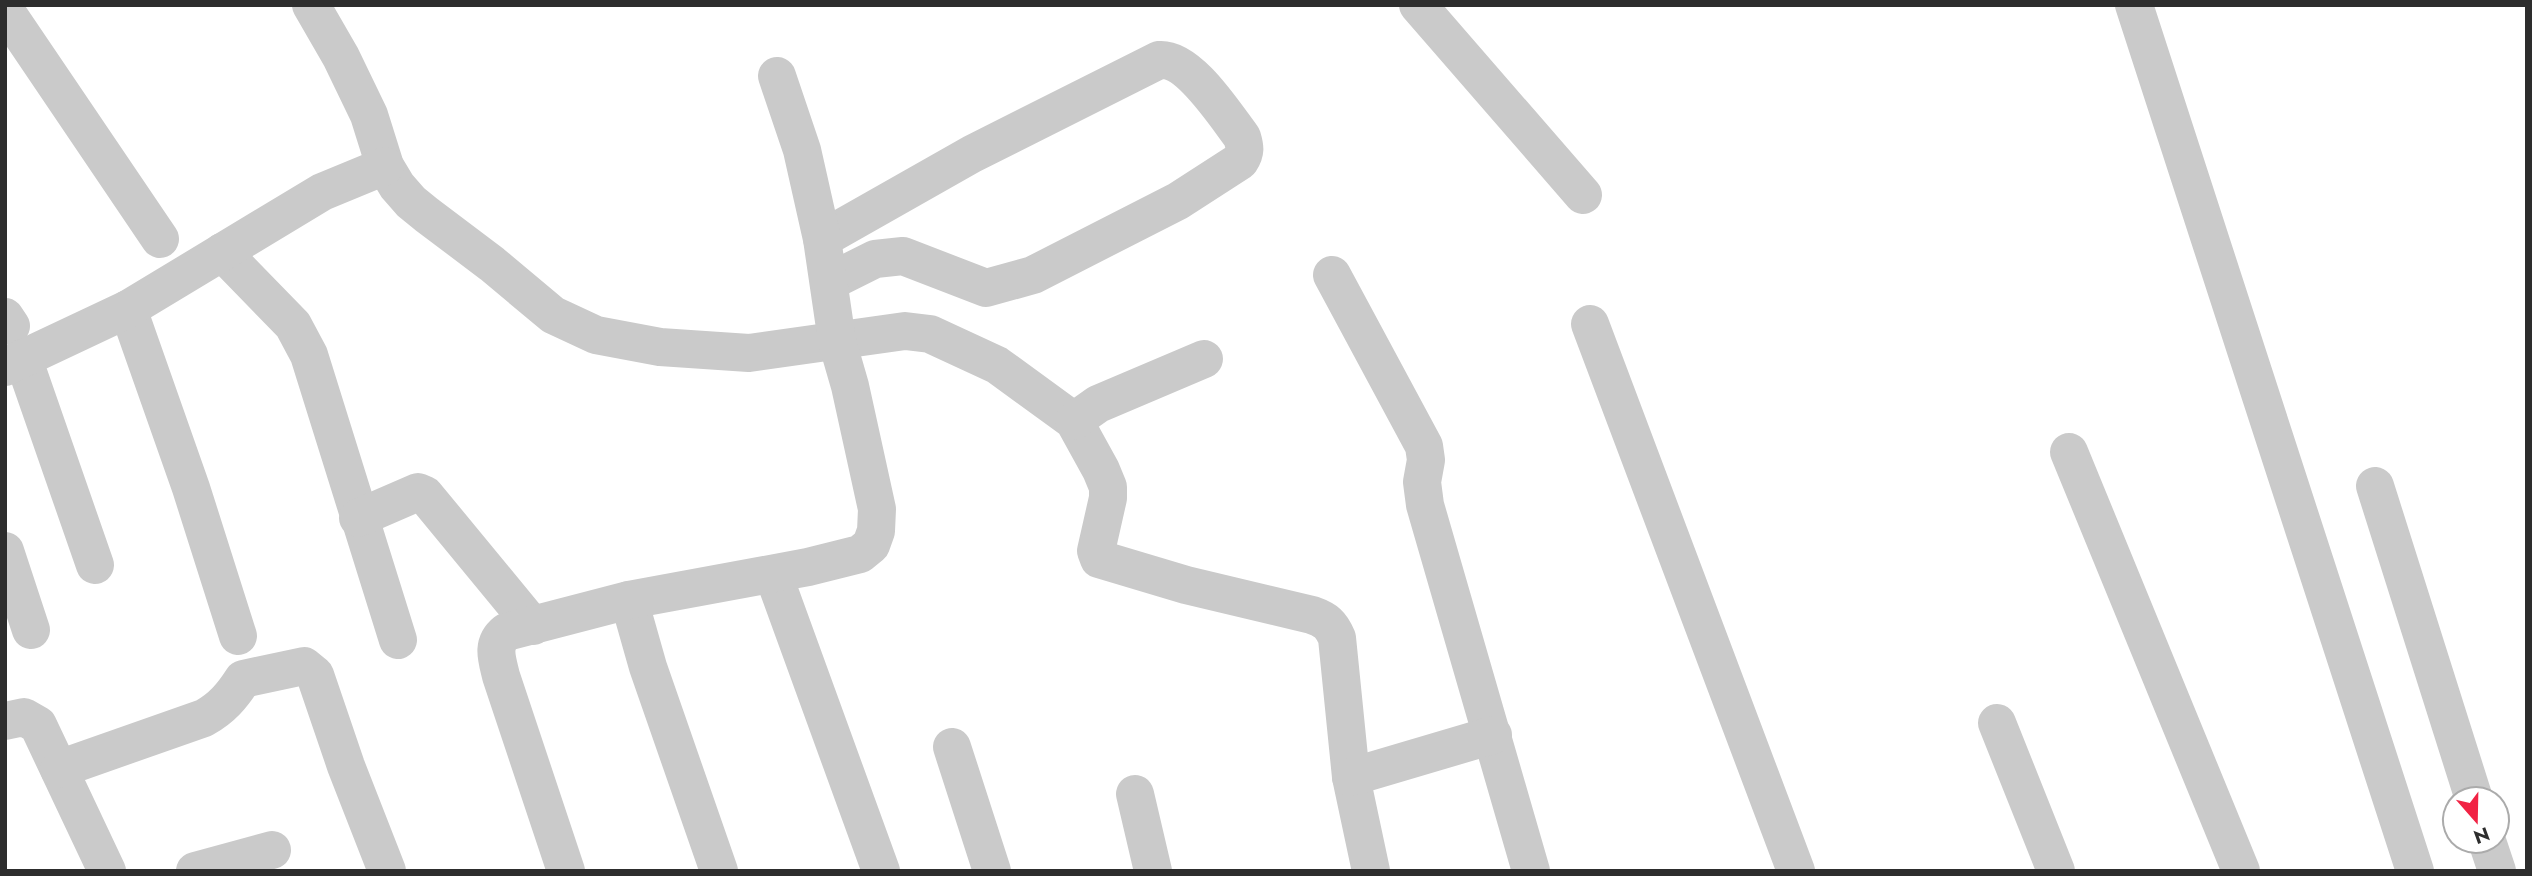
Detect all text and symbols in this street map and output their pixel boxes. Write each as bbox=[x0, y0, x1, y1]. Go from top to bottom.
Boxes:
north arrow bbox=[2441, 785, 2511, 855]
text: N bbox=[2470, 820, 2493, 851]

